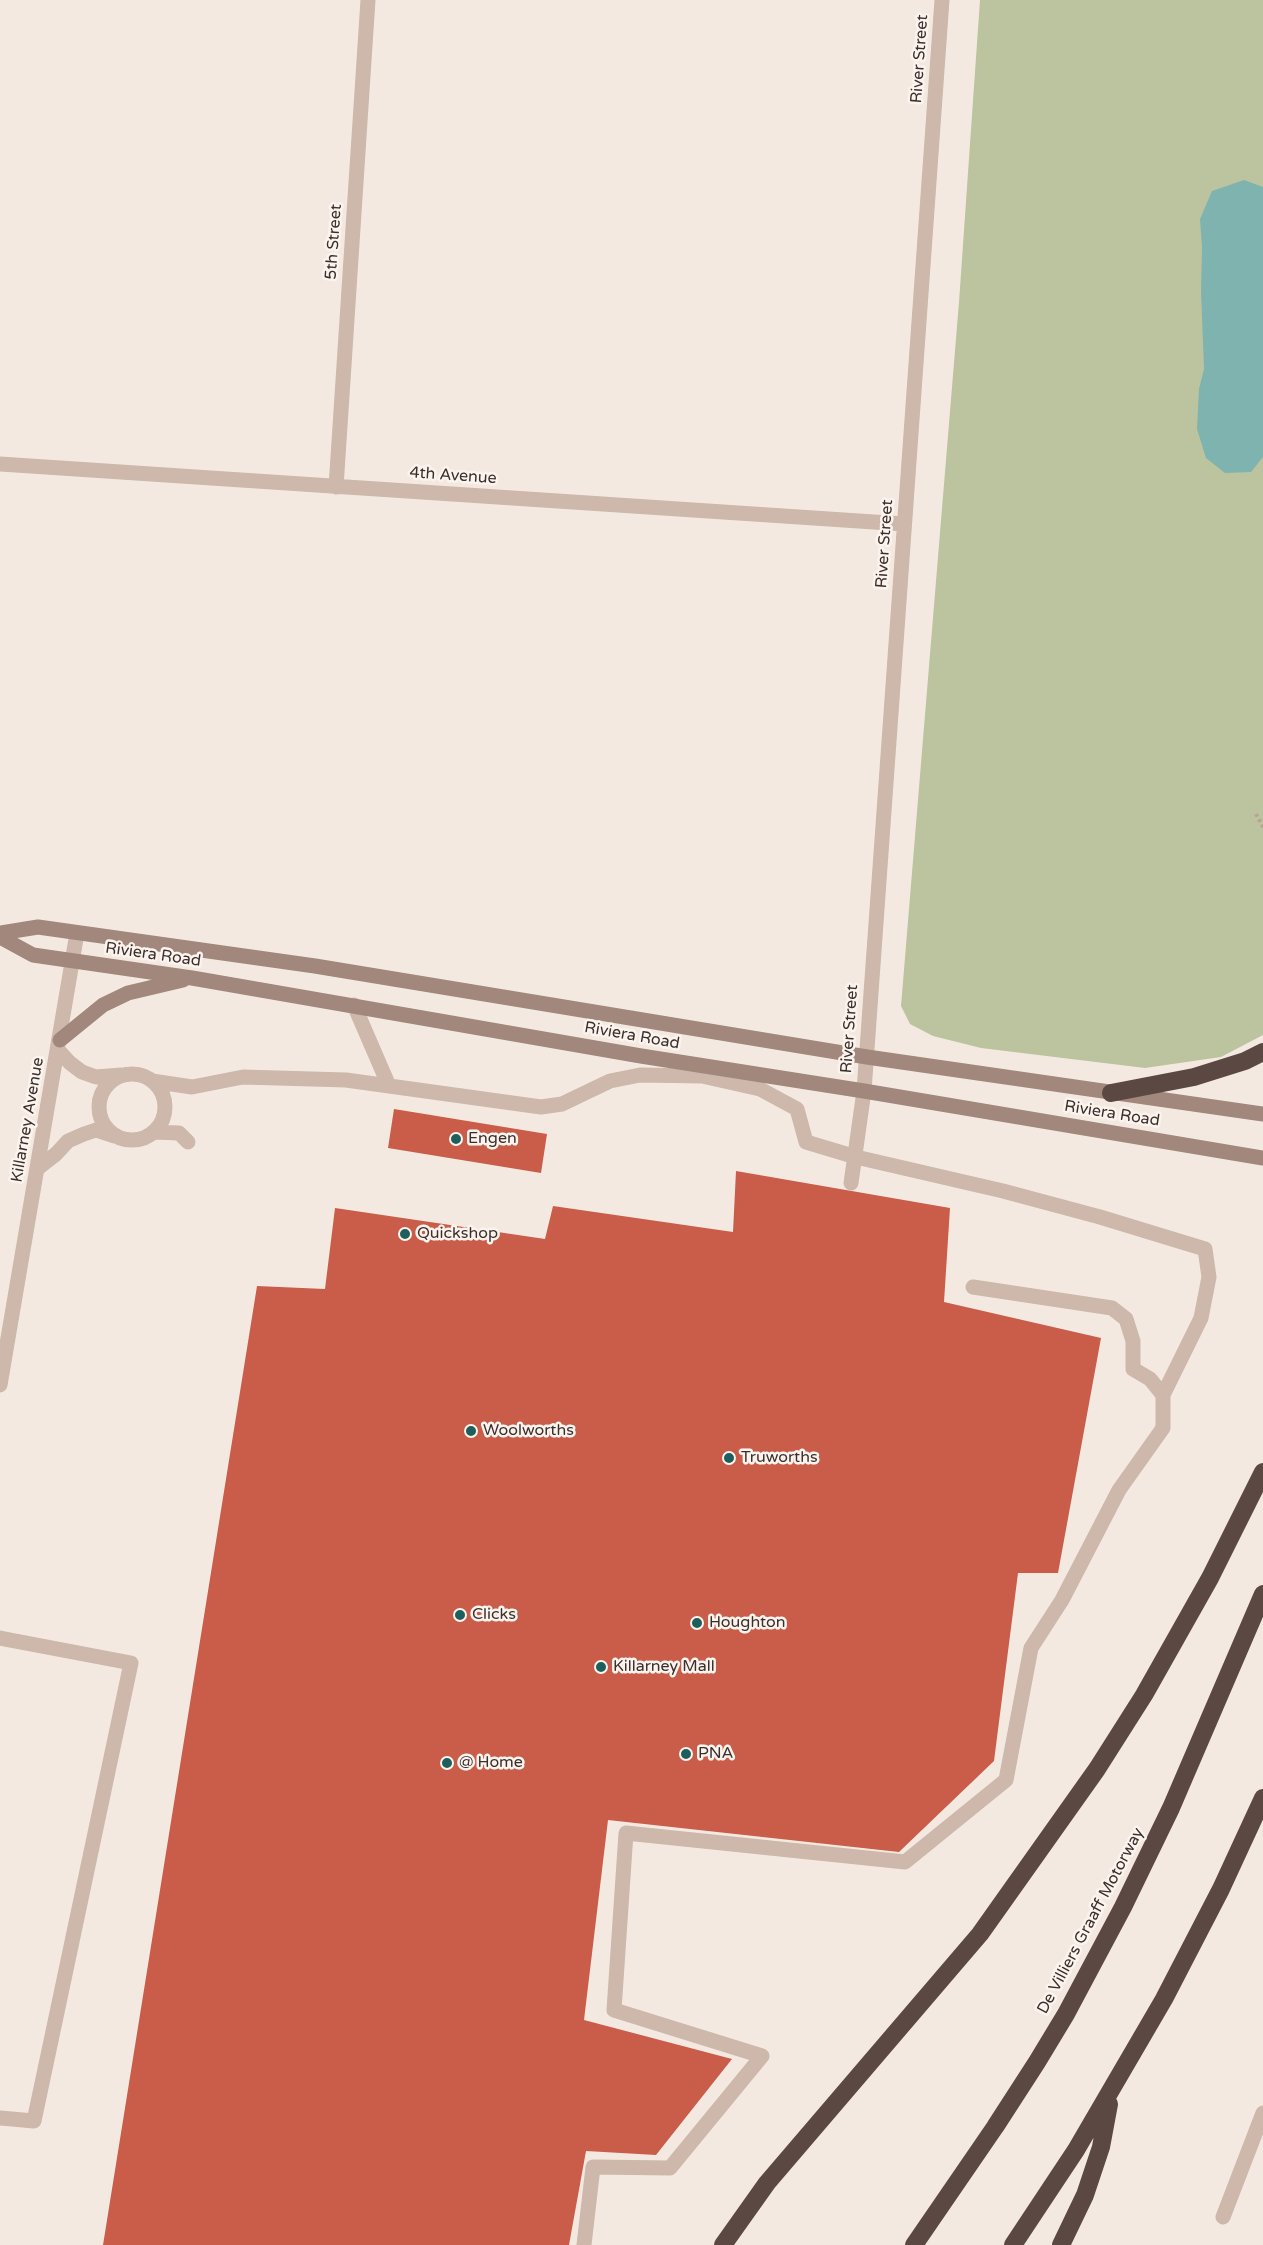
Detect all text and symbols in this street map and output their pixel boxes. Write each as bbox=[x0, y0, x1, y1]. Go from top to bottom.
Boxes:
street label: River Street bbox=[907, 14, 933, 104]
street label: 5th Street bbox=[322, 204, 346, 280]
street label: 4th Avenue bbox=[409, 463, 497, 489]
street label: River Street bbox=[872, 499, 898, 589]
street label: Riviera Road bbox=[104, 939, 202, 971]
street label: River Street bbox=[837, 984, 863, 1074]
street label: Riviera Road bbox=[583, 1018, 681, 1054]
street label: Killarney Avenue bbox=[8, 1056, 48, 1184]
street label: Riviera Road bbox=[1063, 1097, 1161, 1131]
place label: Engen bbox=[468, 1129, 517, 1149]
marker: Engen bbox=[449, 1132, 463, 1146]
place label: Quickshop bbox=[417, 1224, 498, 1244]
marker: Quickshop bbox=[398, 1227, 412, 1241]
place label: Woolworths bbox=[483, 1421, 574, 1441]
marker: Woolworths bbox=[464, 1424, 478, 1438]
place label: Truworths bbox=[741, 1448, 818, 1468]
marker: Truworths bbox=[722, 1451, 736, 1465]
place label: Clicks bbox=[472, 1605, 516, 1625]
marker: Clicks bbox=[453, 1608, 467, 1622]
place label: Houghton bbox=[709, 1613, 785, 1633]
marker: Houghton bbox=[690, 1616, 704, 1630]
place label: Killarney Mall bbox=[613, 1657, 715, 1677]
marker: Killarney Mall bbox=[594, 1660, 608, 1674]
place label: PNA bbox=[698, 1744, 734, 1764]
marker: PNA bbox=[679, 1747, 693, 1761]
place label: @ Home bbox=[459, 1753, 523, 1773]
marker: @ Home bbox=[440, 1756, 454, 1770]
street label: De Villiers Graaff Motorway bbox=[1034, 1825, 1148, 2017]

